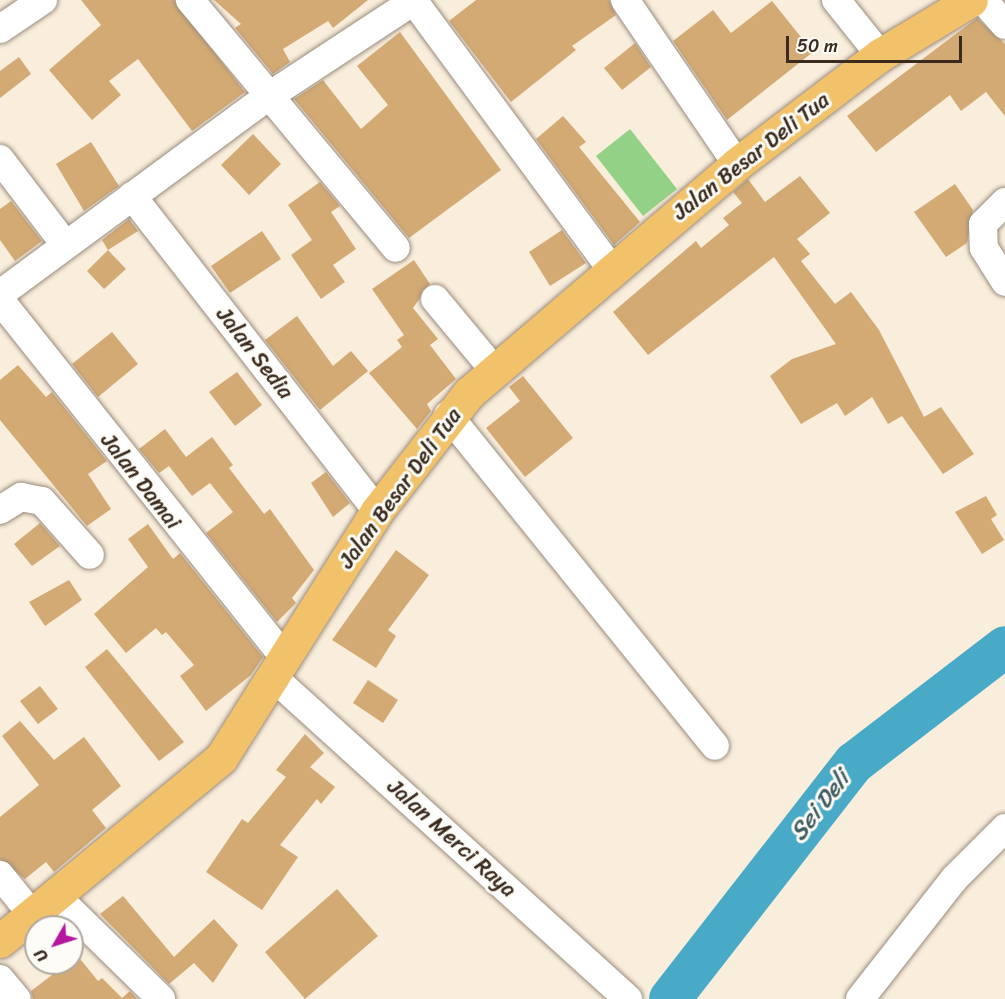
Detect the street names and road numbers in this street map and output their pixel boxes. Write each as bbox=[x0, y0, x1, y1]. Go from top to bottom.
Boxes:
street label: Jalan Besar Deli Tua bbox=[667, 86, 835, 226]
street label: Jalan Sedia bbox=[211, 301, 299, 405]
street label: Jalan Besar Deli Tua bbox=[333, 402, 467, 574]
street label: Jalan Damai bbox=[95, 428, 187, 534]
street label: Jalan Merci Raya bbox=[382, 773, 522, 903]

